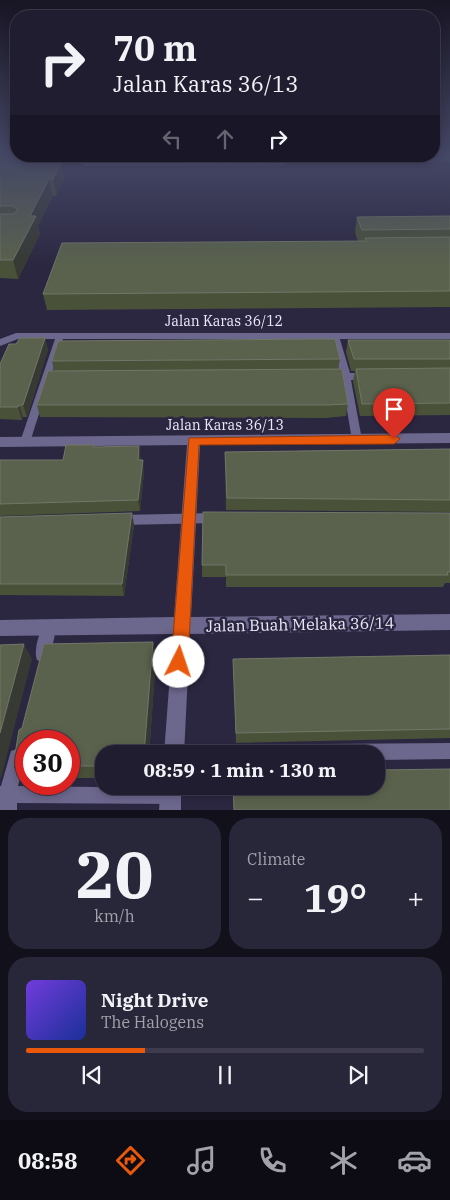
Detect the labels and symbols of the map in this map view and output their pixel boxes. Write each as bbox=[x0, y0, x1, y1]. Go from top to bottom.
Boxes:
street label: Jalan Karas 36/12 bbox=[165, 312, 283, 330]
pin bbox=[373, 388, 415, 439]
street label: Jalan Karas 36/13 bbox=[166, 416, 284, 434]
street label: Jalan Buah Melaka 36/14 bbox=[206, 612, 394, 636]
position arrow bbox=[152, 635, 204, 687]
speed limit sign: 30 bbox=[15, 730, 80, 795]

